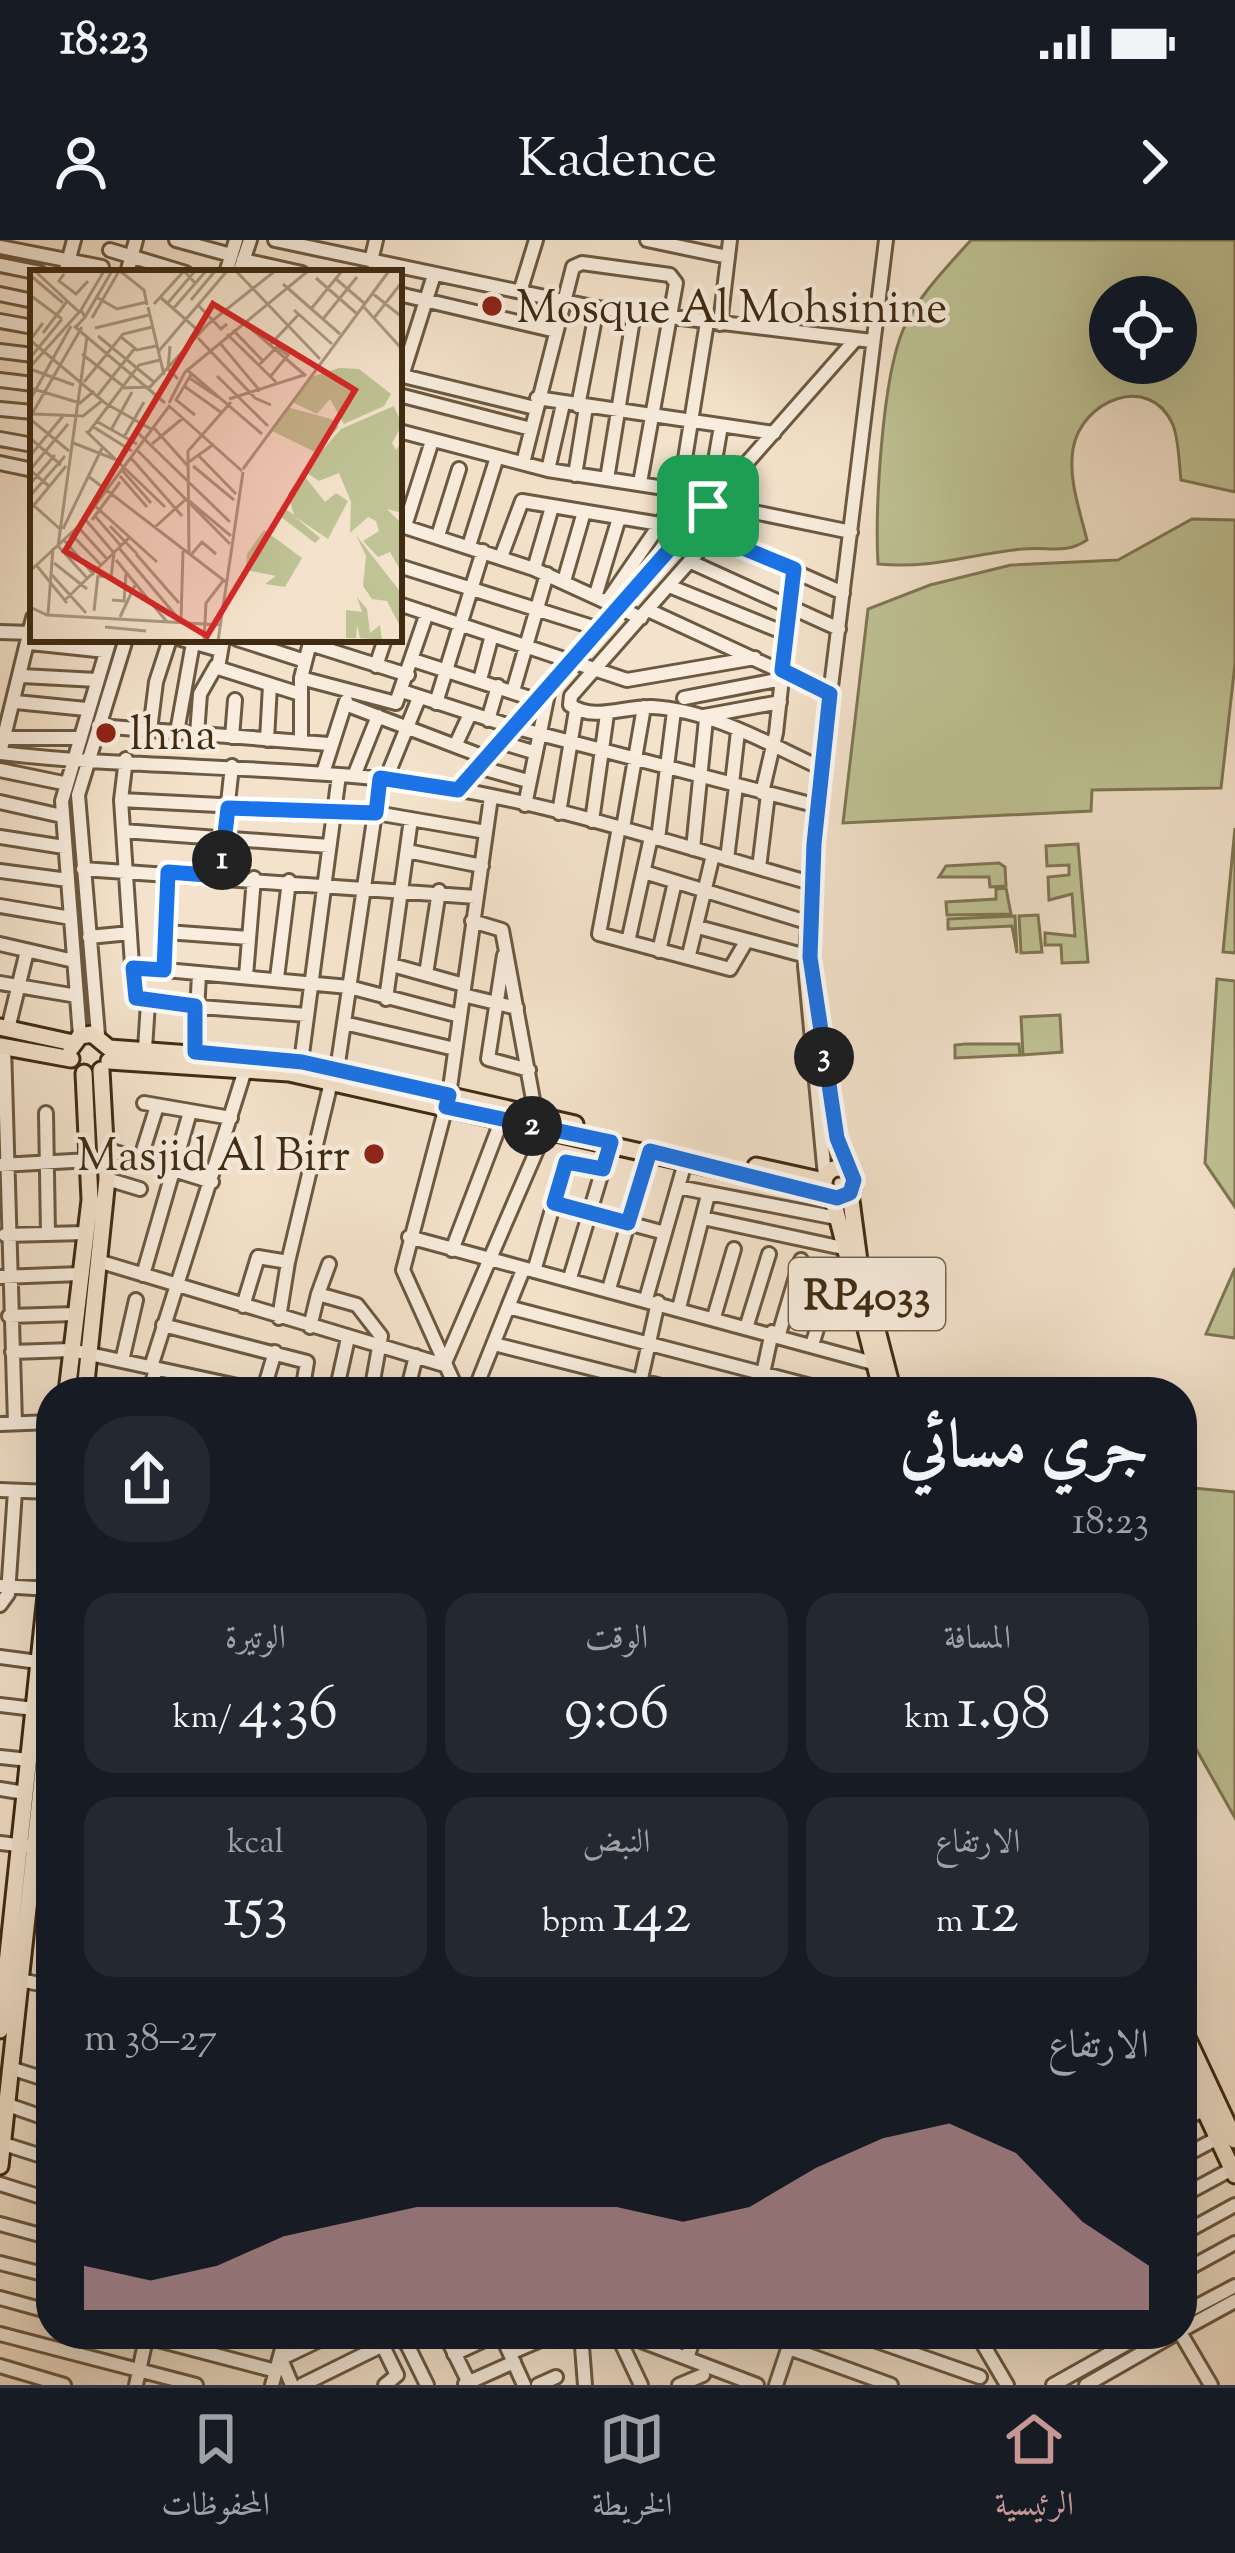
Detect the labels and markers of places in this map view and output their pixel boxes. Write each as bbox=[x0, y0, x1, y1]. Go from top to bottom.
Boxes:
place label: Mosque Al Mohsinine bbox=[516, 279, 947, 344]
marker: Mosque Al Mohsinine bbox=[479, 293, 505, 319]
pin bbox=[657, 455, 759, 557]
place label: lhna bbox=[130, 706, 216, 771]
marker: lhna bbox=[93, 720, 119, 746]
pin: 1 bbox=[192, 830, 252, 890]
pin: 3 bbox=[794, 1027, 854, 1087]
pin: 2 bbox=[502, 1096, 562, 1156]
place label: Masjid Al Birr bbox=[77, 1127, 350, 1192]
marker: Masjid Al Birr bbox=[361, 1141, 387, 1167]

